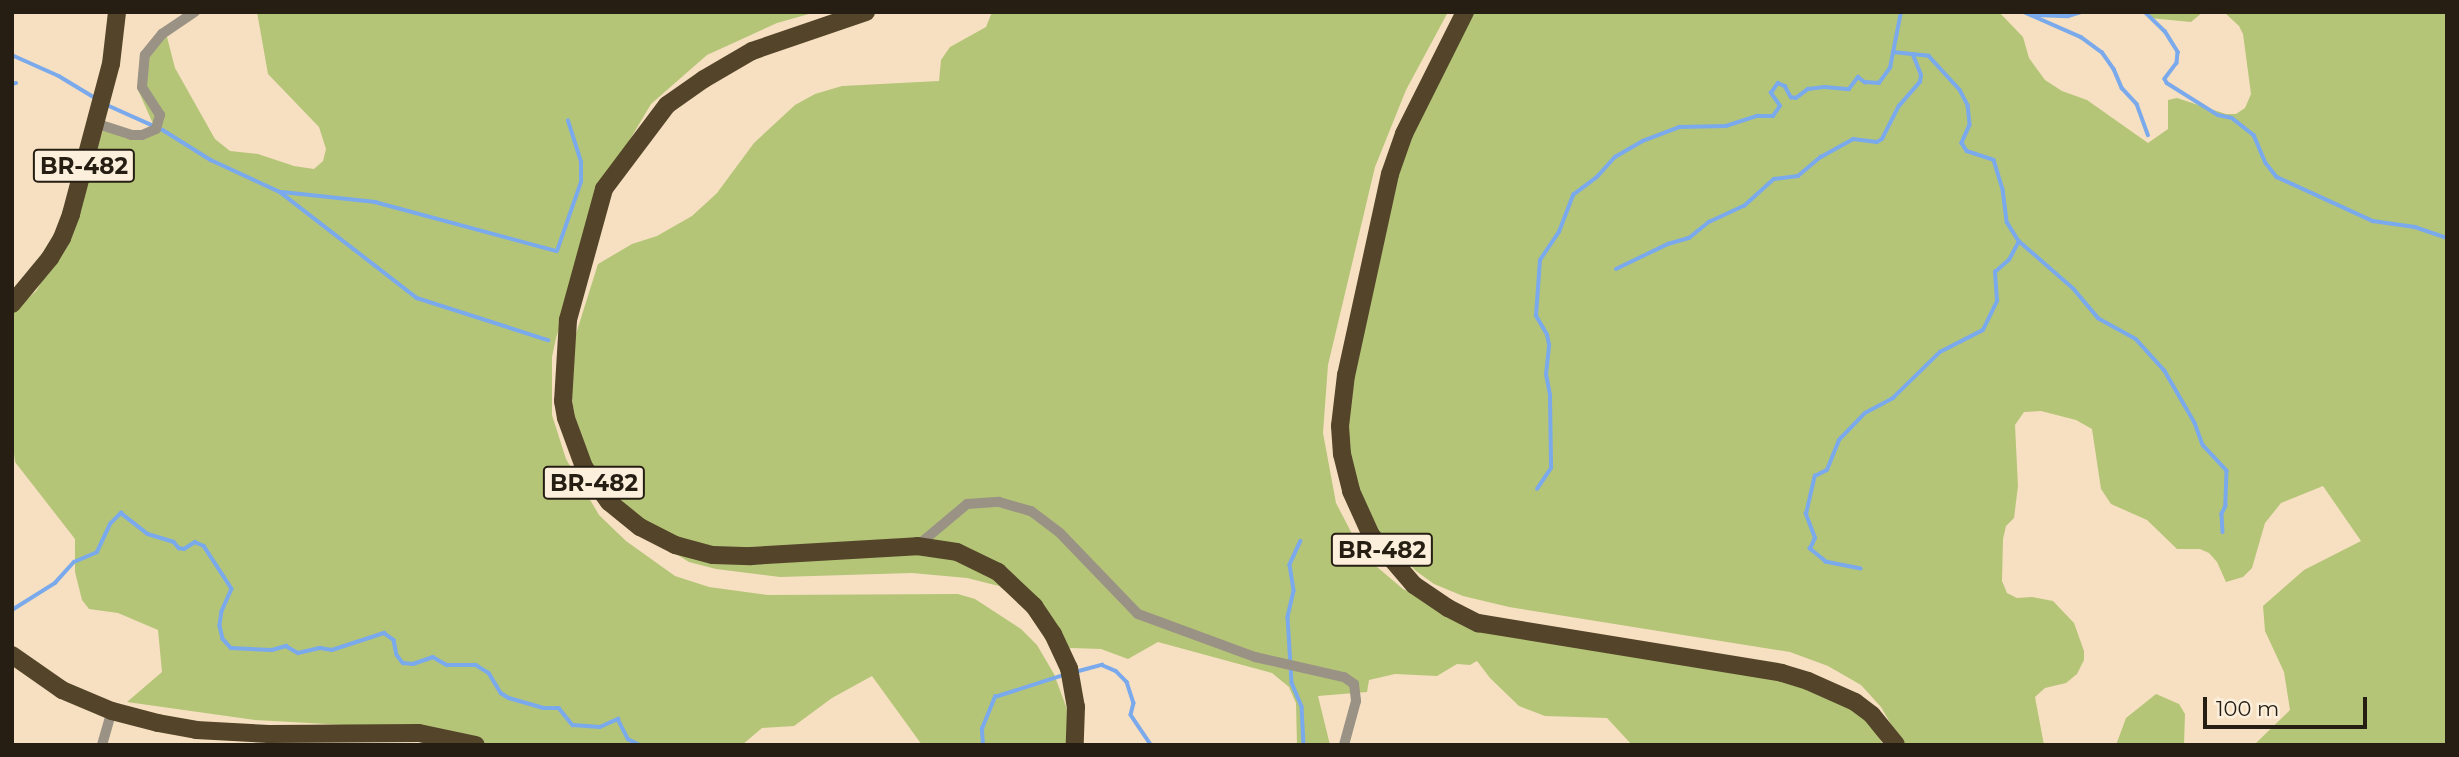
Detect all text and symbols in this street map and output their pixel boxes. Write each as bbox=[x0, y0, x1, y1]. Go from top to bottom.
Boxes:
road number: BR-482 bbox=[32, 146, 136, 186]
road number: BR-482 bbox=[542, 463, 646, 503]
road number: BR-482 bbox=[1330, 530, 1434, 570]
scale bar bbox=[2207, 684, 2372, 728]
text: 100 m bbox=[2216, 696, 2279, 721]

